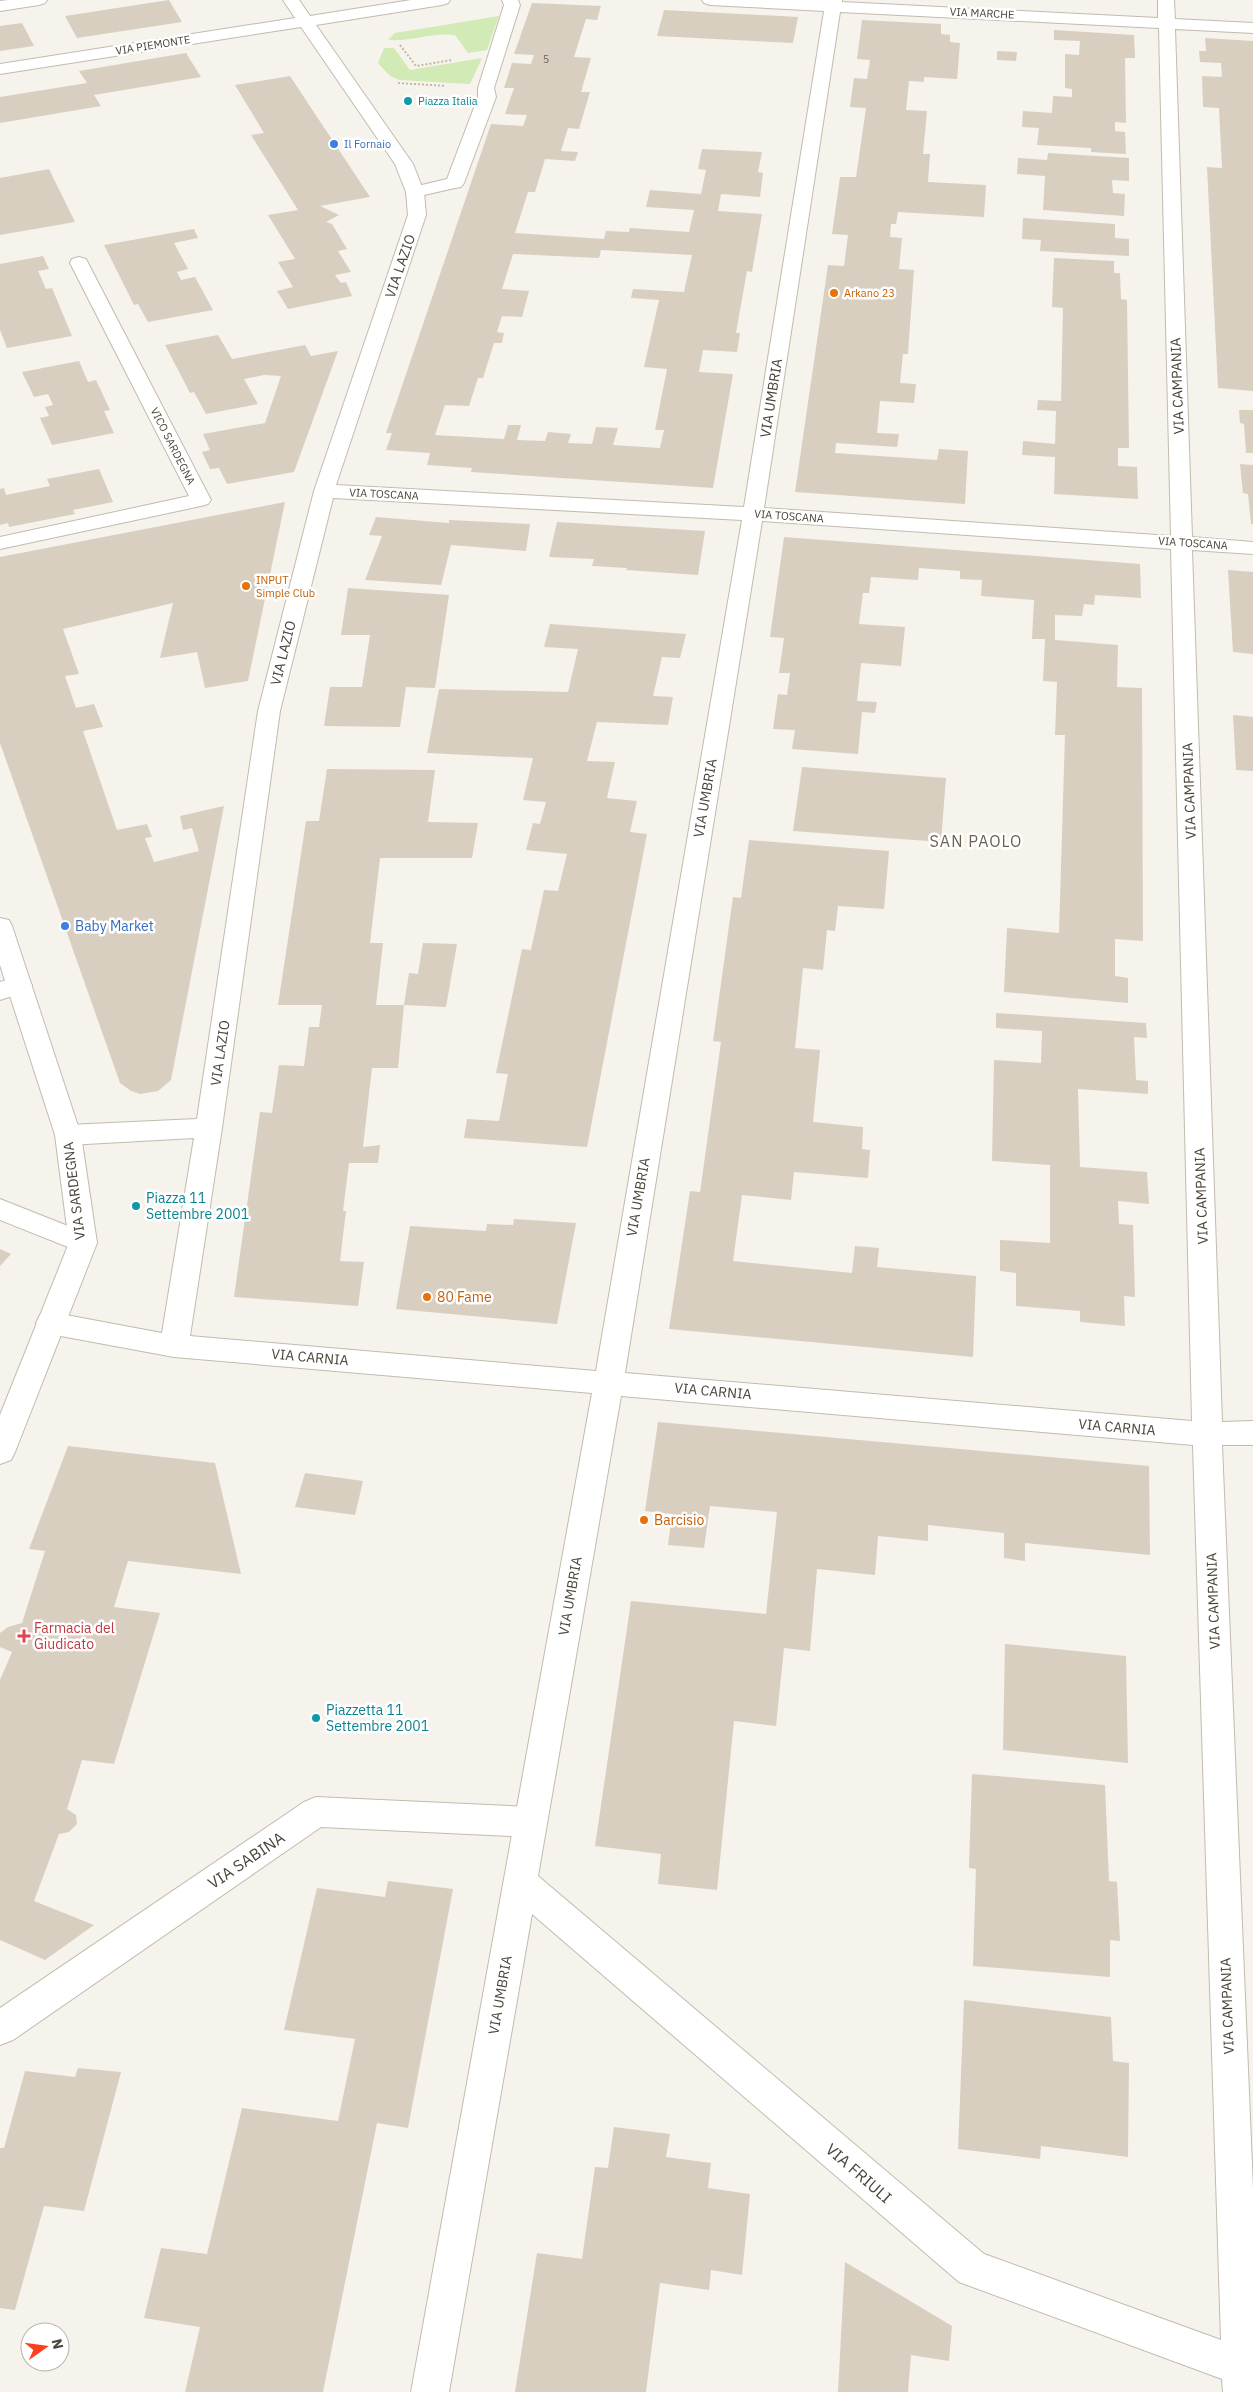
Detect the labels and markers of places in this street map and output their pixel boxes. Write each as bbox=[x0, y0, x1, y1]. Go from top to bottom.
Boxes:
place label: Piazza Italia bbox=[418, 94, 478, 108]
marker: Piazza Italia bbox=[402, 95, 414, 107]
place label: Il Fornaio bbox=[344, 137, 391, 151]
marker: Il Fornaio bbox=[328, 138, 340, 150]
place label: Arkano 23 bbox=[844, 286, 895, 300]
marker: Arkano 23 bbox=[828, 287, 840, 299]
place label: INPUT Simple Club bbox=[256, 573, 315, 600]
marker: INPUT Simple Club bbox=[240, 580, 252, 592]
place label: Baby Market bbox=[75, 917, 154, 935]
marker: Baby Market bbox=[59, 920, 71, 932]
place label: Piazza 11 Settembre 2001 bbox=[146, 1189, 249, 1223]
marker: Piazza 11 Settembre 2001 bbox=[130, 1200, 142, 1212]
place label: 80 Fame bbox=[437, 1288, 492, 1306]
marker: 80 Fame bbox=[421, 1291, 433, 1303]
place label: Barcisio bbox=[654, 1511, 705, 1529]
marker: Barcisio bbox=[638, 1514, 650, 1526]
place label: Farmacia del Giudicato bbox=[34, 1619, 115, 1653]
marker: Farmacia del Giudicato bbox=[18, 1630, 30, 1642]
place label: Piazzetta 11 Settembre 2001 bbox=[326, 1701, 429, 1735]
marker: Piazzetta 11 Settembre 2001 bbox=[310, 1712, 322, 1724]

